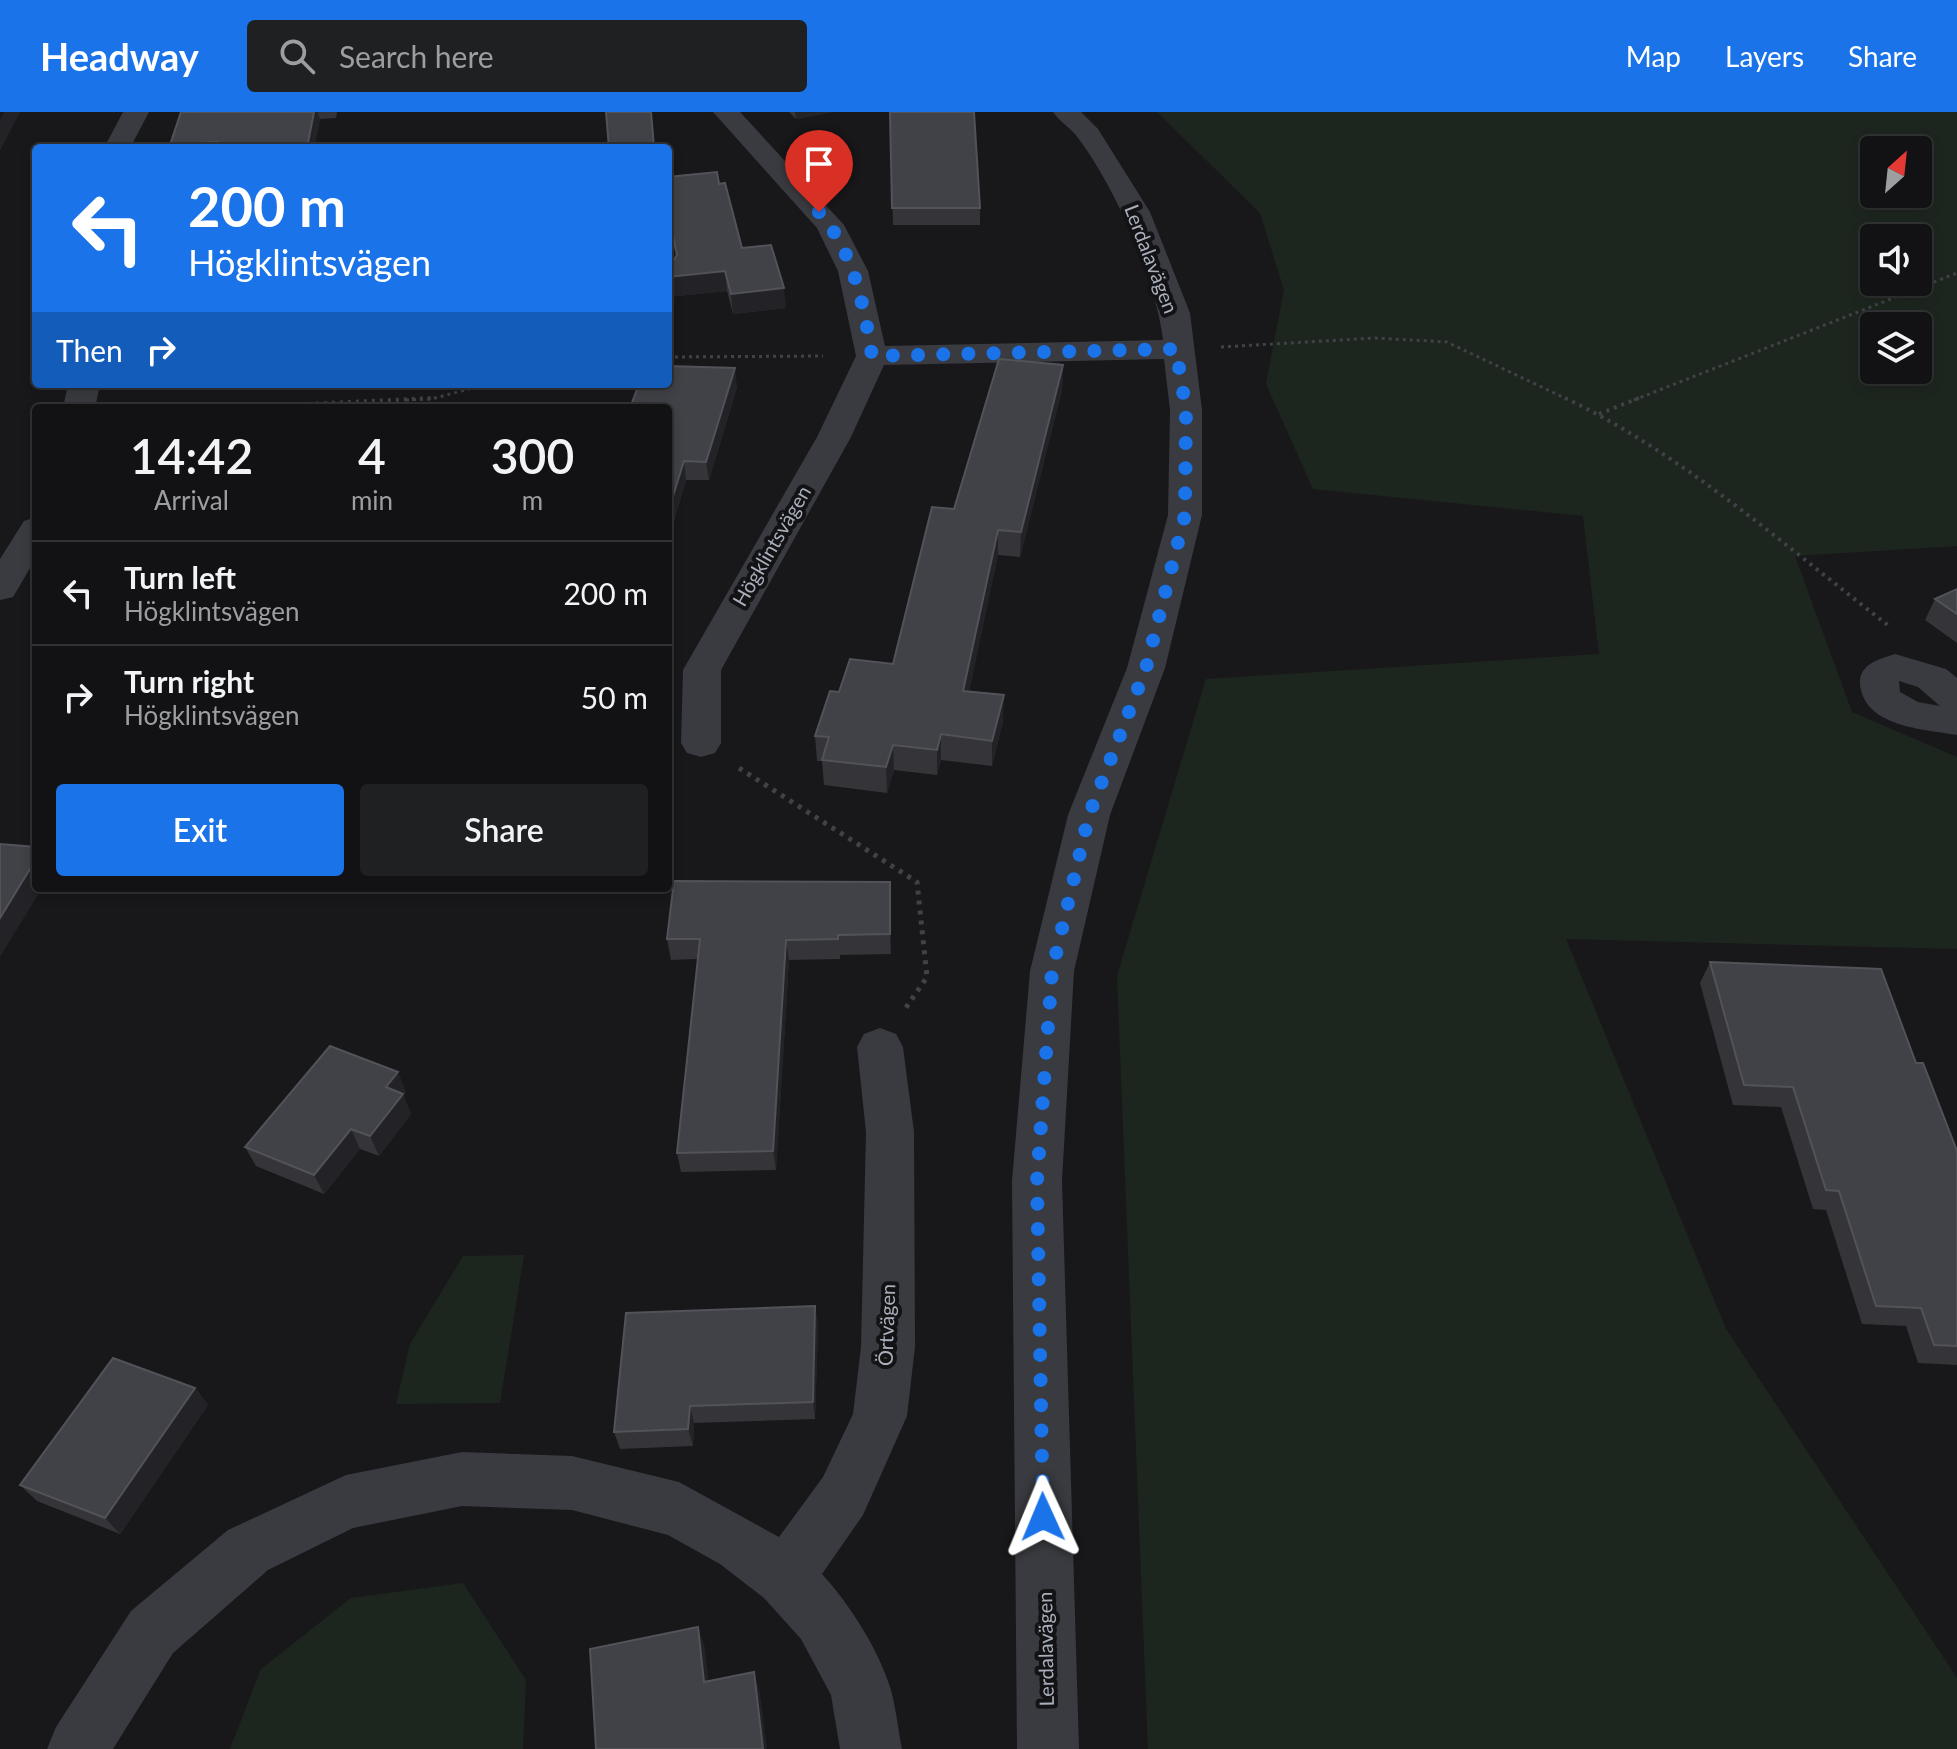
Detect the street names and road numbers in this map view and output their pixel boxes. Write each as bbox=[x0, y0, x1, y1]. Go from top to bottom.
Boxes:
street label: Lerdalavägen bbox=[1120, 201, 1184, 316]
street label: Högklintsvägen bbox=[727, 481, 815, 610]
street label: Örtvägen bbox=[873, 1283, 899, 1366]
street label: Lerdalavägen bbox=[1032, 1592, 1058, 1707]

